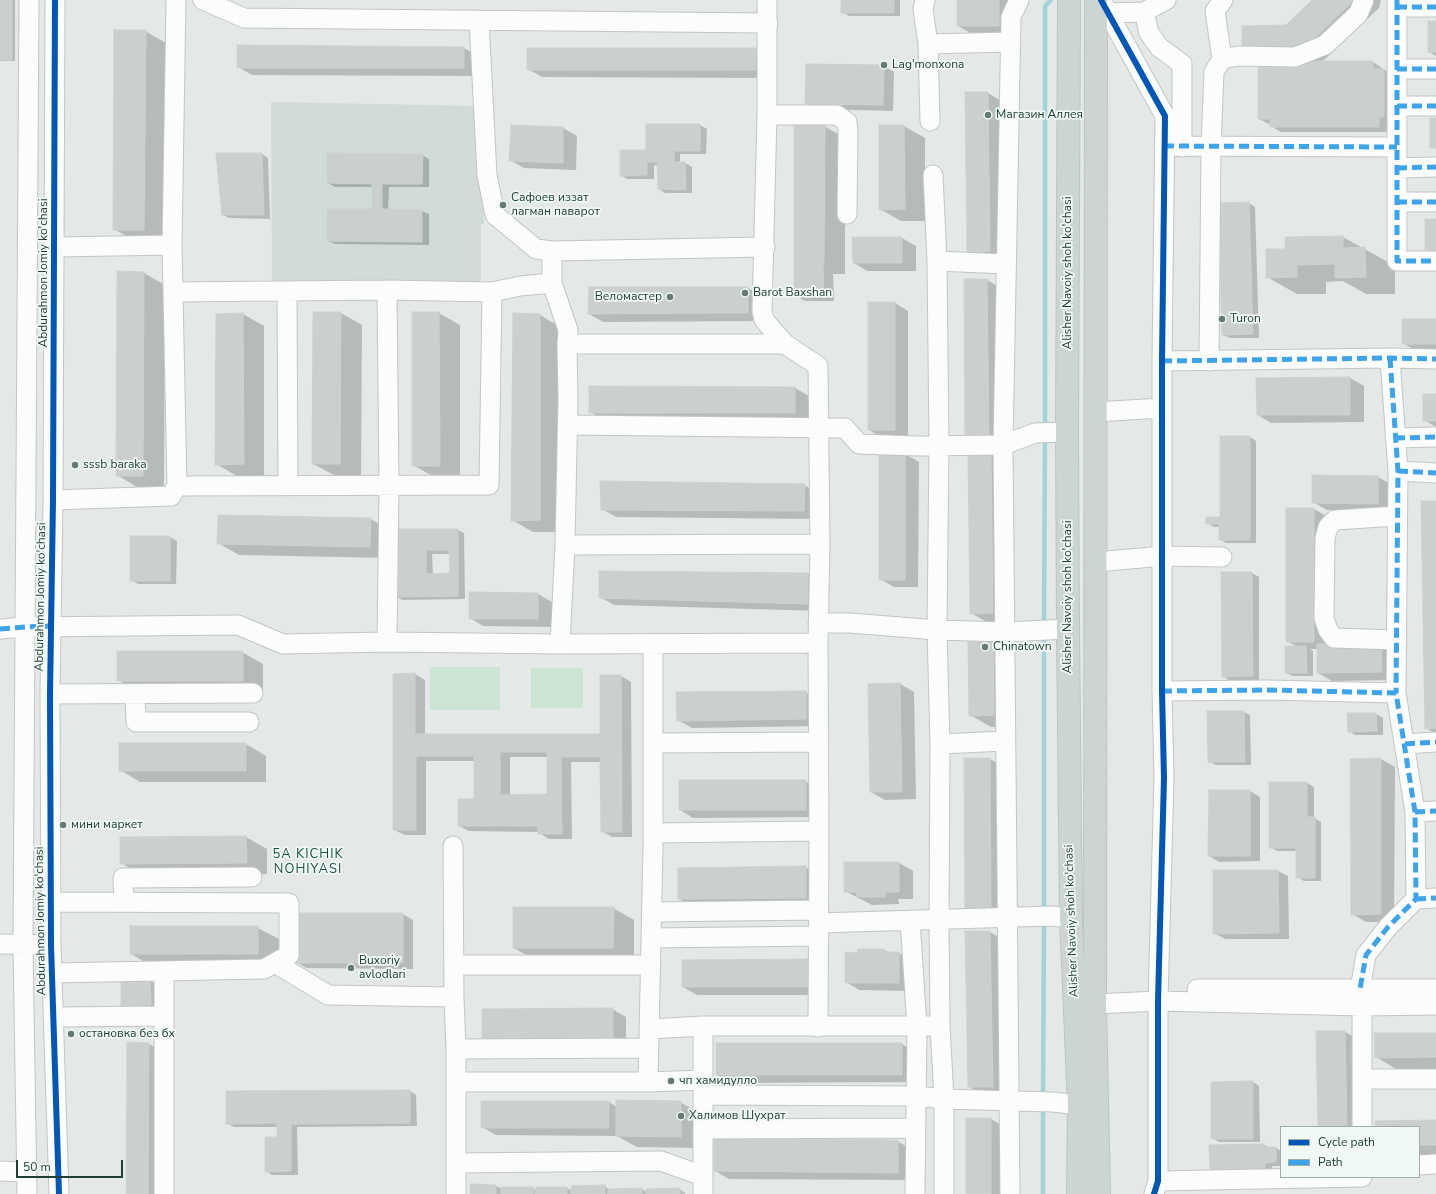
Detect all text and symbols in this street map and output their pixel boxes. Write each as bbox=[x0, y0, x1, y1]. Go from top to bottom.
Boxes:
place label: Lag'monxona bbox=[892, 58, 964, 72]
marker: Lag'monxona bbox=[879, 60, 889, 70]
place label: Магазин Аллея bbox=[996, 108, 1083, 122]
marker: Магазин Аллея bbox=[983, 110, 993, 120]
place label: Сафоев иззат лагман паварот bbox=[511, 191, 600, 219]
street label: Alisher Navoiy shoh ko'chasi bbox=[1061, 196, 1075, 350]
street label: Abdurahmon Jomiy ko'chasi bbox=[37, 198, 51, 348]
marker: Сафоев иззат лагман паварот bbox=[498, 200, 508, 210]
place label: Barot Baxshan bbox=[753, 286, 832, 300]
marker: Barot Baxshan bbox=[740, 288, 750, 298]
place label: Веломастер bbox=[595, 290, 662, 304]
marker: Веломастер bbox=[665, 292, 675, 302]
place label: Turon bbox=[1230, 312, 1261, 326]
marker: Turon bbox=[1217, 314, 1227, 324]
place label: sssb baraka bbox=[83, 458, 147, 472]
marker: sssb baraka bbox=[70, 460, 80, 470]
street label: Alisher Navoiy shoh ko'chasi bbox=[1061, 520, 1075, 674]
street label: Abdurahmon Jomiy ko'chasi bbox=[33, 522, 49, 672]
place label: Chinatown bbox=[993, 640, 1051, 654]
marker: Chinatown bbox=[980, 642, 990, 652]
place label: мини маркет bbox=[71, 818, 143, 832]
marker: мини маркет bbox=[58, 820, 68, 830]
street label: Alisher Navoiy shoh ko'chasi bbox=[1062, 844, 1082, 998]
street label: Abdurahmon Jomiy ko'chasi bbox=[33, 846, 49, 996]
district label: 5A KICHIK NOHIYASI bbox=[272, 847, 344, 878]
place label: Buxoriy avlodlari bbox=[359, 954, 406, 982]
marker: Buxoriy avlodlari bbox=[346, 963, 356, 973]
place label: остановка без бх bbox=[79, 1027, 175, 1041]
marker: остановка без бх bbox=[66, 1029, 76, 1039]
place label: чп хамидулло bbox=[679, 1074, 757, 1088]
marker: чп хамидулло bbox=[666, 1076, 676, 1086]
place label: Халимов Шухрат bbox=[689, 1109, 786, 1123]
marker: Халимов Шухрат bbox=[676, 1111, 686, 1121]
legend bbox=[1280, 1126, 1420, 1178]
text: Cycle path bbox=[1318, 1134, 1375, 1150]
scale bar bbox=[18, 1152, 125, 1178]
text: Path bbox=[1318, 1154, 1343, 1170]
text: 50 m bbox=[23, 1159, 51, 1175]

